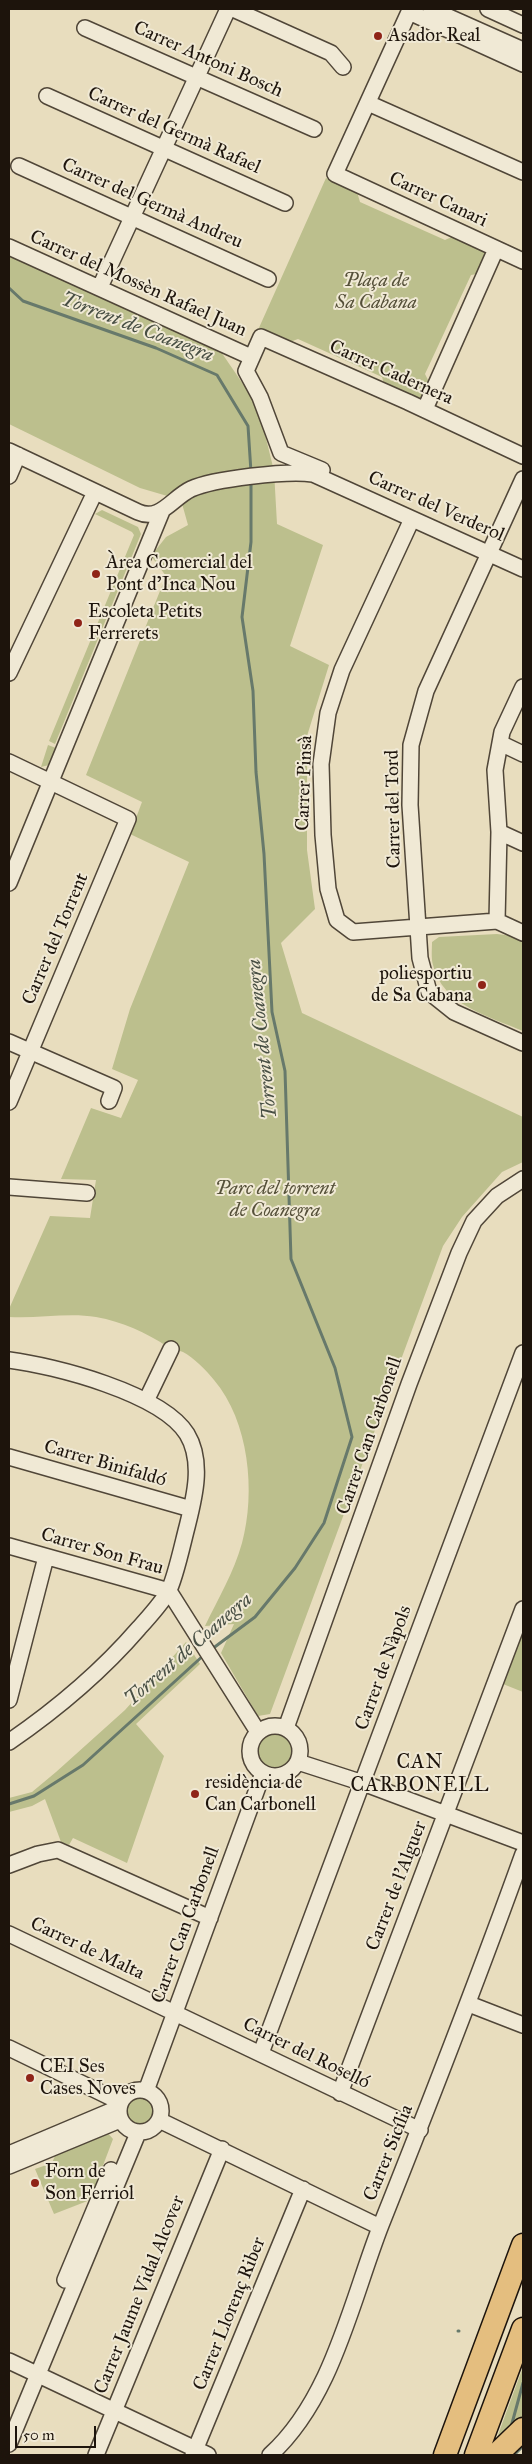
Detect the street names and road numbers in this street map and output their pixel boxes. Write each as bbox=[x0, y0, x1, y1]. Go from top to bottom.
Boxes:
street label: Carrer Antoni Bosch bbox=[130, 17, 286, 103]
street label: Carrer del Germà Rafael bbox=[84, 83, 264, 179]
street label: Carrer del Germà Andreu bbox=[58, 154, 246, 254]
street label: Carrer Canari bbox=[385, 167, 491, 233]
street label: Carrer del Mossèn Rafael Juan bbox=[26, 226, 250, 342]
street label: Carrer Cadernera bbox=[326, 336, 456, 410]
street label: Carrer del Verderol bbox=[364, 467, 508, 547]
street label: Carrer Pinsà bbox=[292, 735, 318, 831]
street label: Carrer del Tord bbox=[382, 750, 406, 868]
street label: Carrer del Torrent bbox=[18, 870, 94, 1008]
street label: Carrer Can Carbonell bbox=[332, 1354, 408, 1518]
street label: Carrer Binifaldó bbox=[41, 1436, 169, 1492]
street label: Carrer Son Frau bbox=[38, 1524, 166, 1580]
street label: Carrer de Nàpols bbox=[351, 1603, 417, 1733]
street label: Carrer de l'Alguer bbox=[362, 1818, 432, 1954]
street label: Carrer Can Carbonell bbox=[147, 1844, 225, 2006]
street label: Carrer de Malta bbox=[26, 1913, 148, 1985]
street label: Carrer del Roselló bbox=[239, 2013, 373, 2095]
street label: Carrer Sicília bbox=[359, 2101, 419, 2205]
street label: Carrer Jaume Vidal Alcover bbox=[90, 2192, 190, 2398]
street label: Carrer Llorenç Riber bbox=[189, 2234, 271, 2394]

